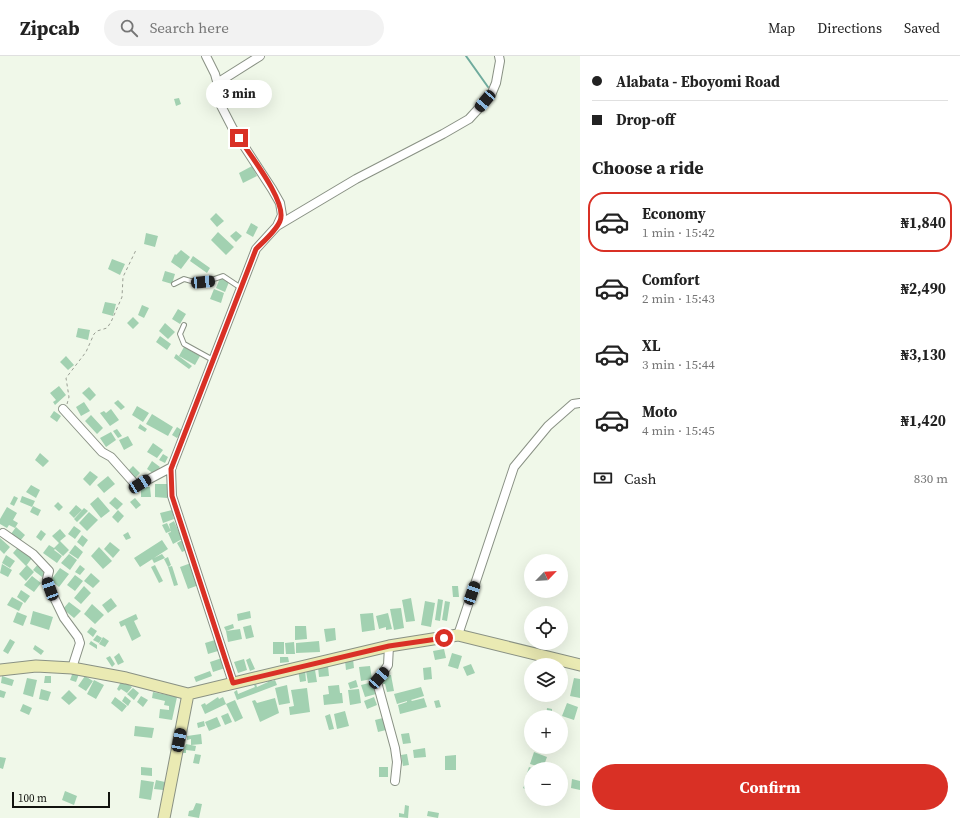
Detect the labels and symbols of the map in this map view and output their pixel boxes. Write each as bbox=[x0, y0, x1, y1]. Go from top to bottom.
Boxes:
callout: 3 min bbox=[206, 80, 272, 108]
car bbox=[473, 88, 497, 114]
route end bbox=[230, 129, 248, 147]
car bbox=[191, 275, 215, 289]
car bbox=[127, 473, 153, 495]
north arrow bbox=[524, 554, 568, 598]
car bbox=[40, 576, 60, 602]
car bbox=[462, 580, 482, 606]
route start bbox=[435, 629, 453, 647]
car bbox=[367, 665, 391, 691]
car bbox=[171, 727, 187, 753]
scale bar bbox=[12, 790, 110, 809]

